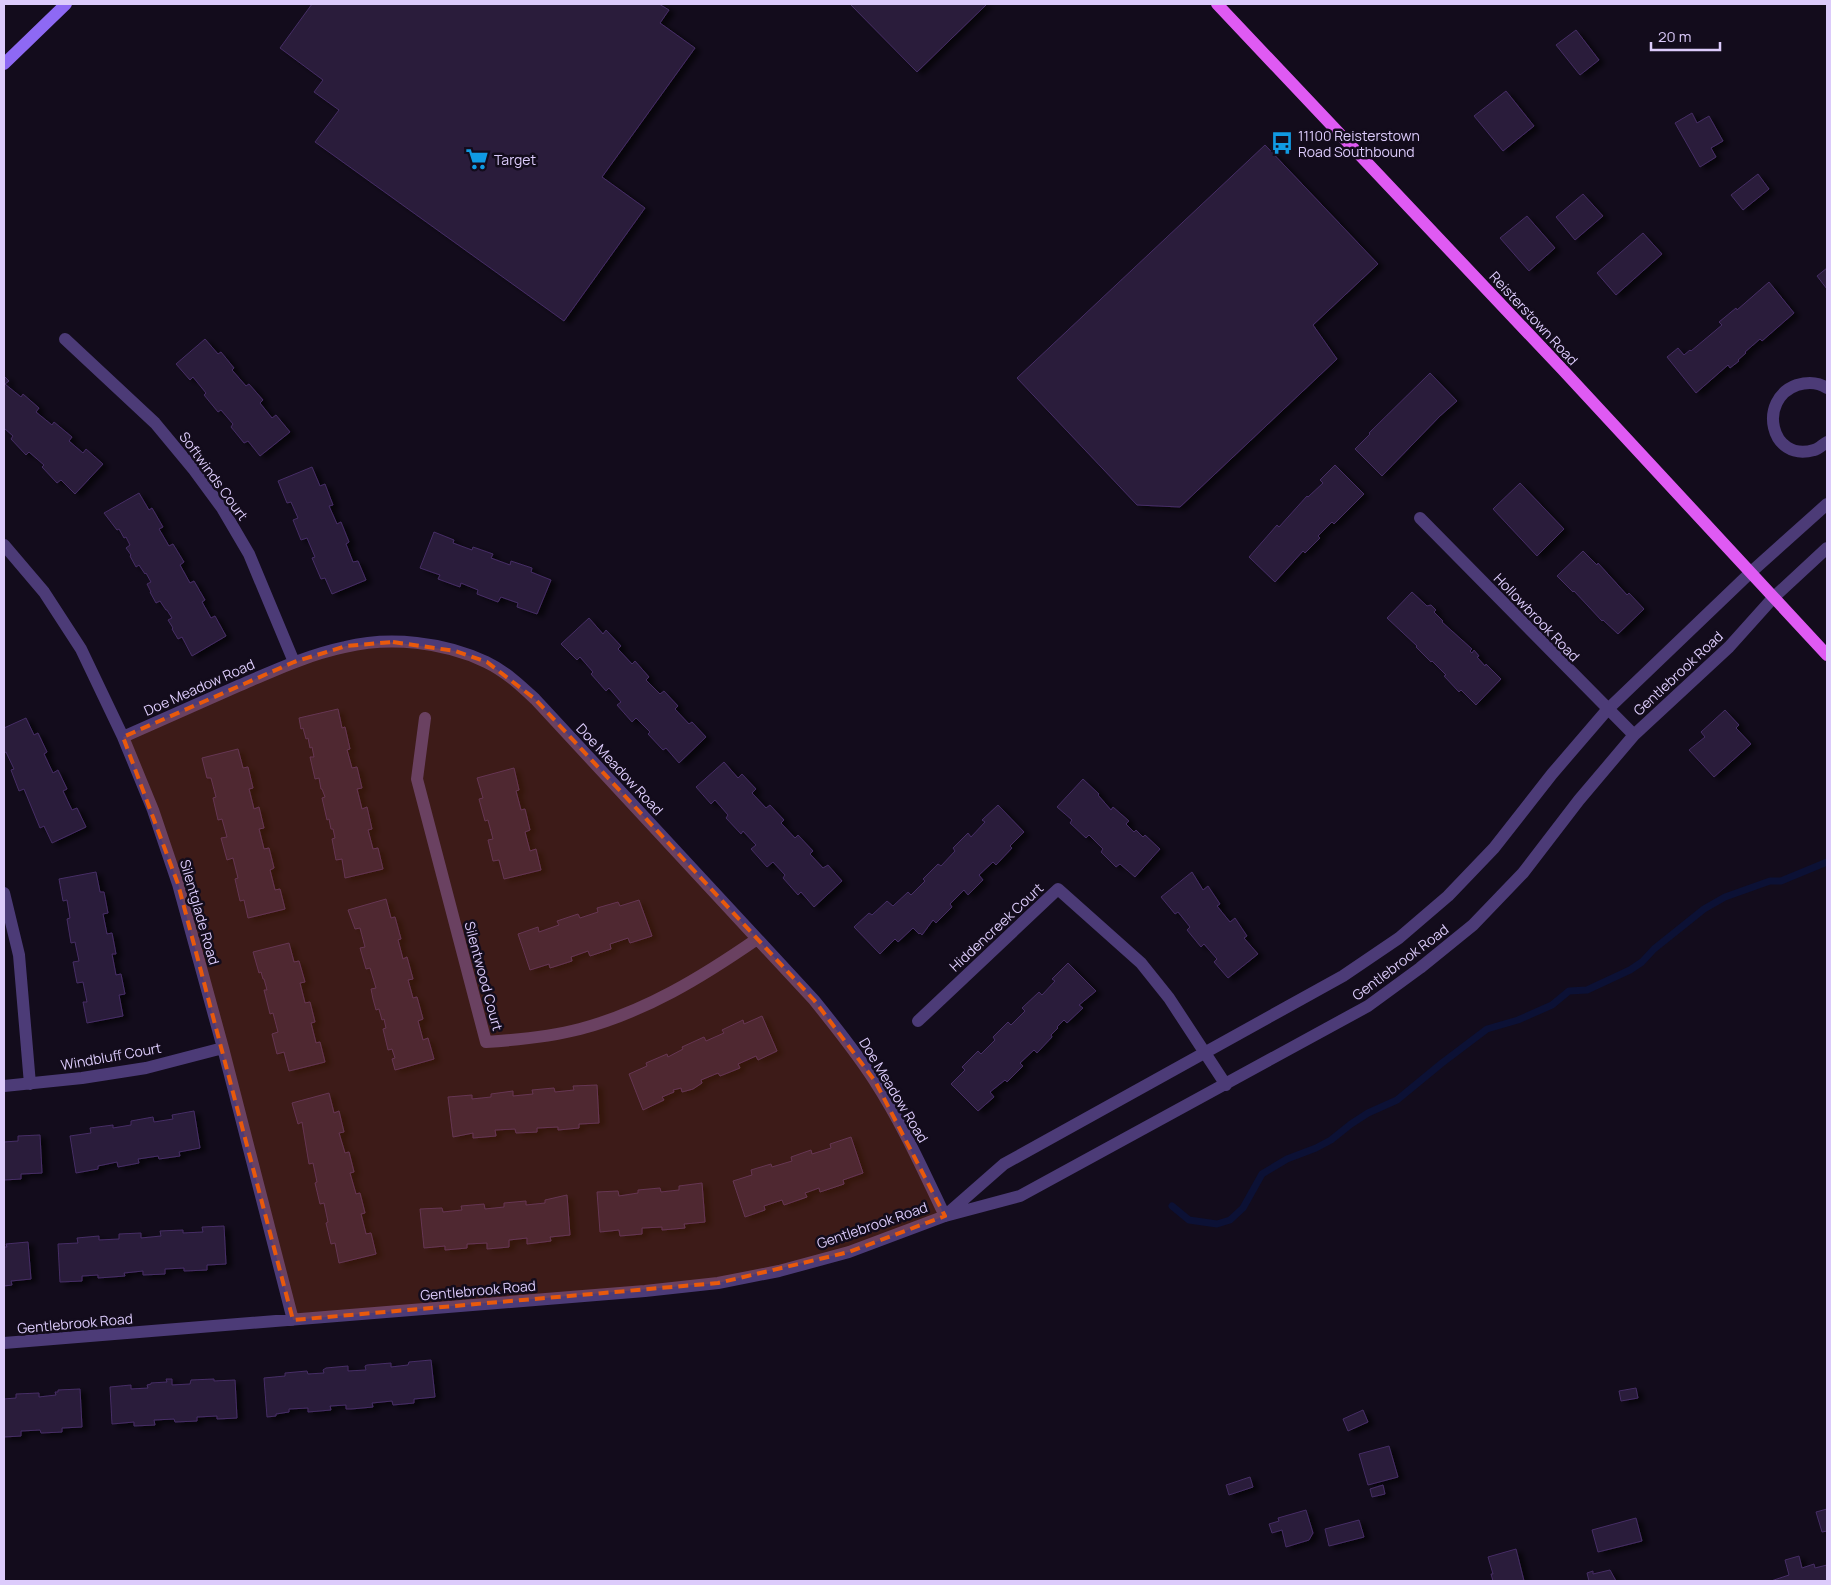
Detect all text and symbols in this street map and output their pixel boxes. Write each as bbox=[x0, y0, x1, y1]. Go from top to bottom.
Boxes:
scale bar bbox=[1651, 20, 1720, 52]
text: 20 m bbox=[1658, 26, 1691, 47]
place label: 11100 Reisterstown Road Southbound bbox=[1298, 126, 1420, 161]
bus stop icon: 11100 Reisterstown Road Southbound bbox=[1269, 130, 1295, 156]
supermarket icon: Target bbox=[464, 146, 490, 172]
place label: Target bbox=[494, 150, 536, 169]
street label: Reisterstown Road bbox=[1486, 267, 1582, 369]
street label: Softwinds Court bbox=[175, 428, 253, 525]
street label: Hollowbrook Road bbox=[1490, 569, 1584, 665]
street label: Gentlebrook Road bbox=[1629, 627, 1727, 719]
street label: Doe Meadow Road bbox=[141, 654, 257, 720]
street label: Doe Meadow Road bbox=[572, 719, 668, 819]
street label: Silentglade Road bbox=[176, 857, 224, 967]
street label: Hiddencreek Court bbox=[945, 878, 1047, 975]
street label: Silentwood Court bbox=[460, 919, 508, 1033]
street label: Gentlebrook Road bbox=[1348, 920, 1452, 1004]
street label: Doe Meadow Road bbox=[855, 1034, 933, 1146]
street label: Windbluff Court bbox=[59, 1038, 163, 1074]
street label: Gentlebrook Road bbox=[814, 1197, 930, 1253]
street label: Gentlebrook Road bbox=[419, 1275, 537, 1305]
street label: Gentlebrook Road bbox=[16, 1308, 134, 1338]

